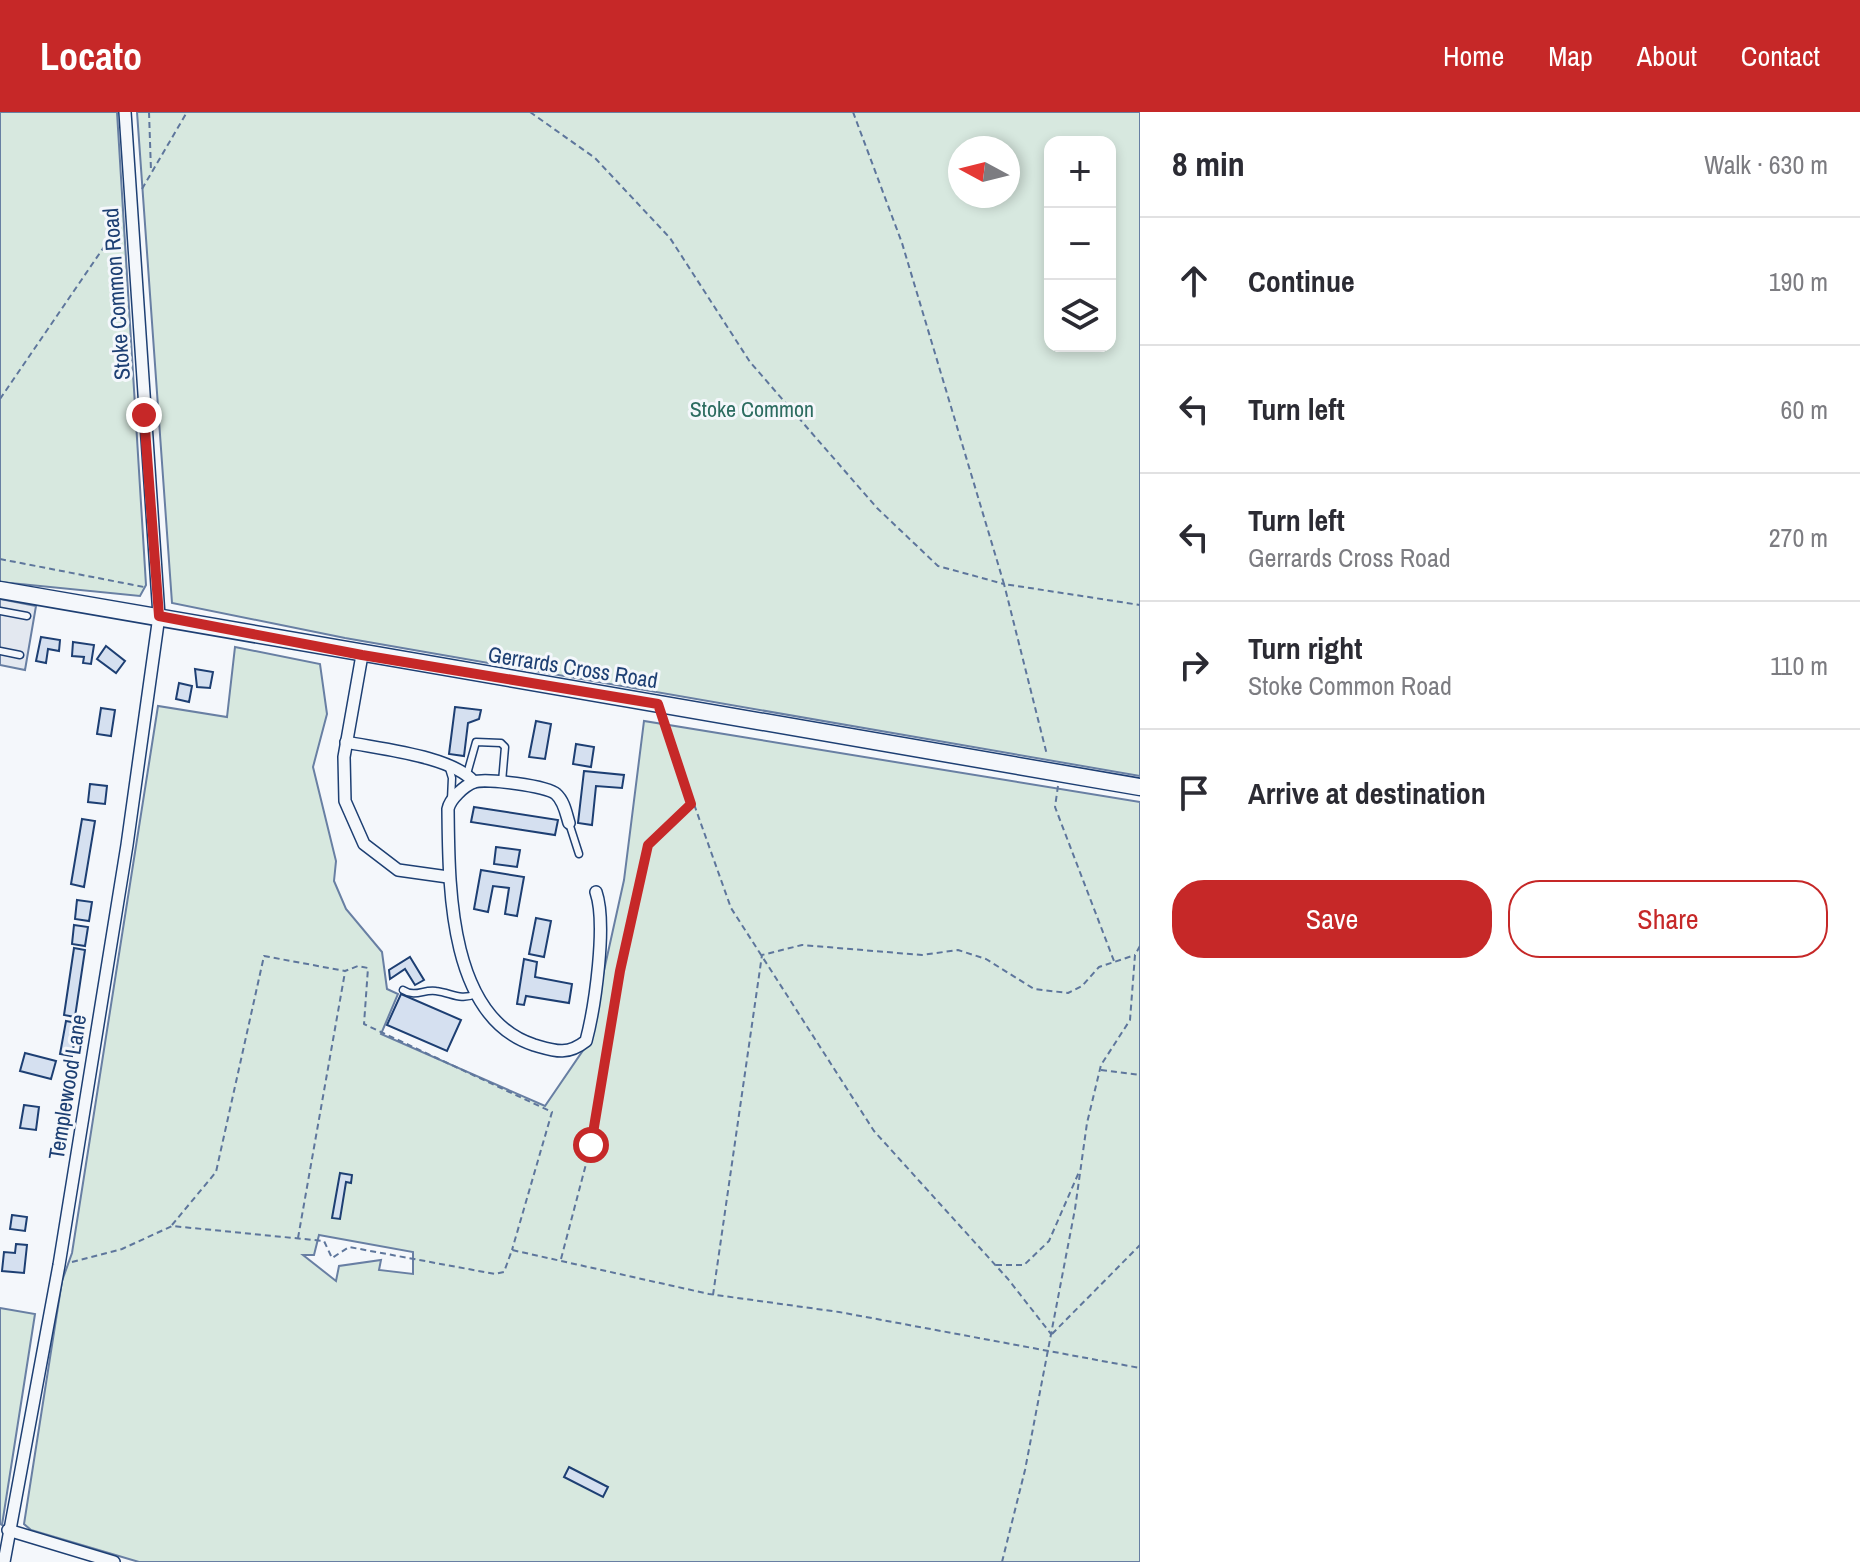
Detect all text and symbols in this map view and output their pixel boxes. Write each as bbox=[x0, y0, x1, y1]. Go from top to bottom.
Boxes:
text: Locato bbox=[40, 31, 142, 82]
text: Home bbox=[1443, 37, 1504, 75]
text: Map bbox=[1548, 37, 1593, 75]
text: About bbox=[1637, 37, 1697, 75]
text: Contact bbox=[1741, 37, 1820, 75]
north arrow bbox=[948, 136, 1020, 208]
map controls bbox=[1044, 136, 1116, 352]
button: + bbox=[1044, 136, 1116, 208]
text: 8 min bbox=[1172, 141, 1245, 187]
text: Walk · 630 m bbox=[1704, 147, 1828, 182]
street label: Stoke Common Road bbox=[95, 207, 137, 381]
button: − bbox=[1044, 208, 1116, 280]
icon: ahead bbox=[1172, 259, 1216, 303]
text: Continue bbox=[1248, 261, 1355, 301]
text: 190 m bbox=[1769, 264, 1828, 299]
button: layers bbox=[1044, 280, 1116, 352]
icon: left bbox=[1172, 387, 1216, 431]
text: Turn left bbox=[1248, 389, 1345, 429]
text: 60 m bbox=[1781, 392, 1828, 427]
park label: Stoke Common bbox=[690, 394, 814, 424]
route end bbox=[126, 397, 162, 433]
text: Turn left bbox=[1248, 500, 1345, 540]
icon: left bbox=[1172, 515, 1216, 559]
text: 270 m bbox=[1769, 520, 1828, 555]
text: Gerrards Cross Road bbox=[1248, 540, 1451, 575]
text: Turn right bbox=[1248, 628, 1362, 668]
street label: Gerrards Cross Road bbox=[486, 639, 660, 695]
icon: right bbox=[1172, 643, 1216, 687]
text: 110 m bbox=[1770, 648, 1828, 683]
text: Stoke Common Road bbox=[1248, 668, 1452, 703]
icon: arrive bbox=[1172, 771, 1216, 815]
text: Arrive at destination bbox=[1248, 773, 1486, 813]
button: Save bbox=[1172, 880, 1492, 958]
button: Share bbox=[1508, 880, 1828, 958]
street label: Templewood Lane bbox=[41, 1012, 93, 1162]
route start bbox=[573, 1127, 609, 1163]

